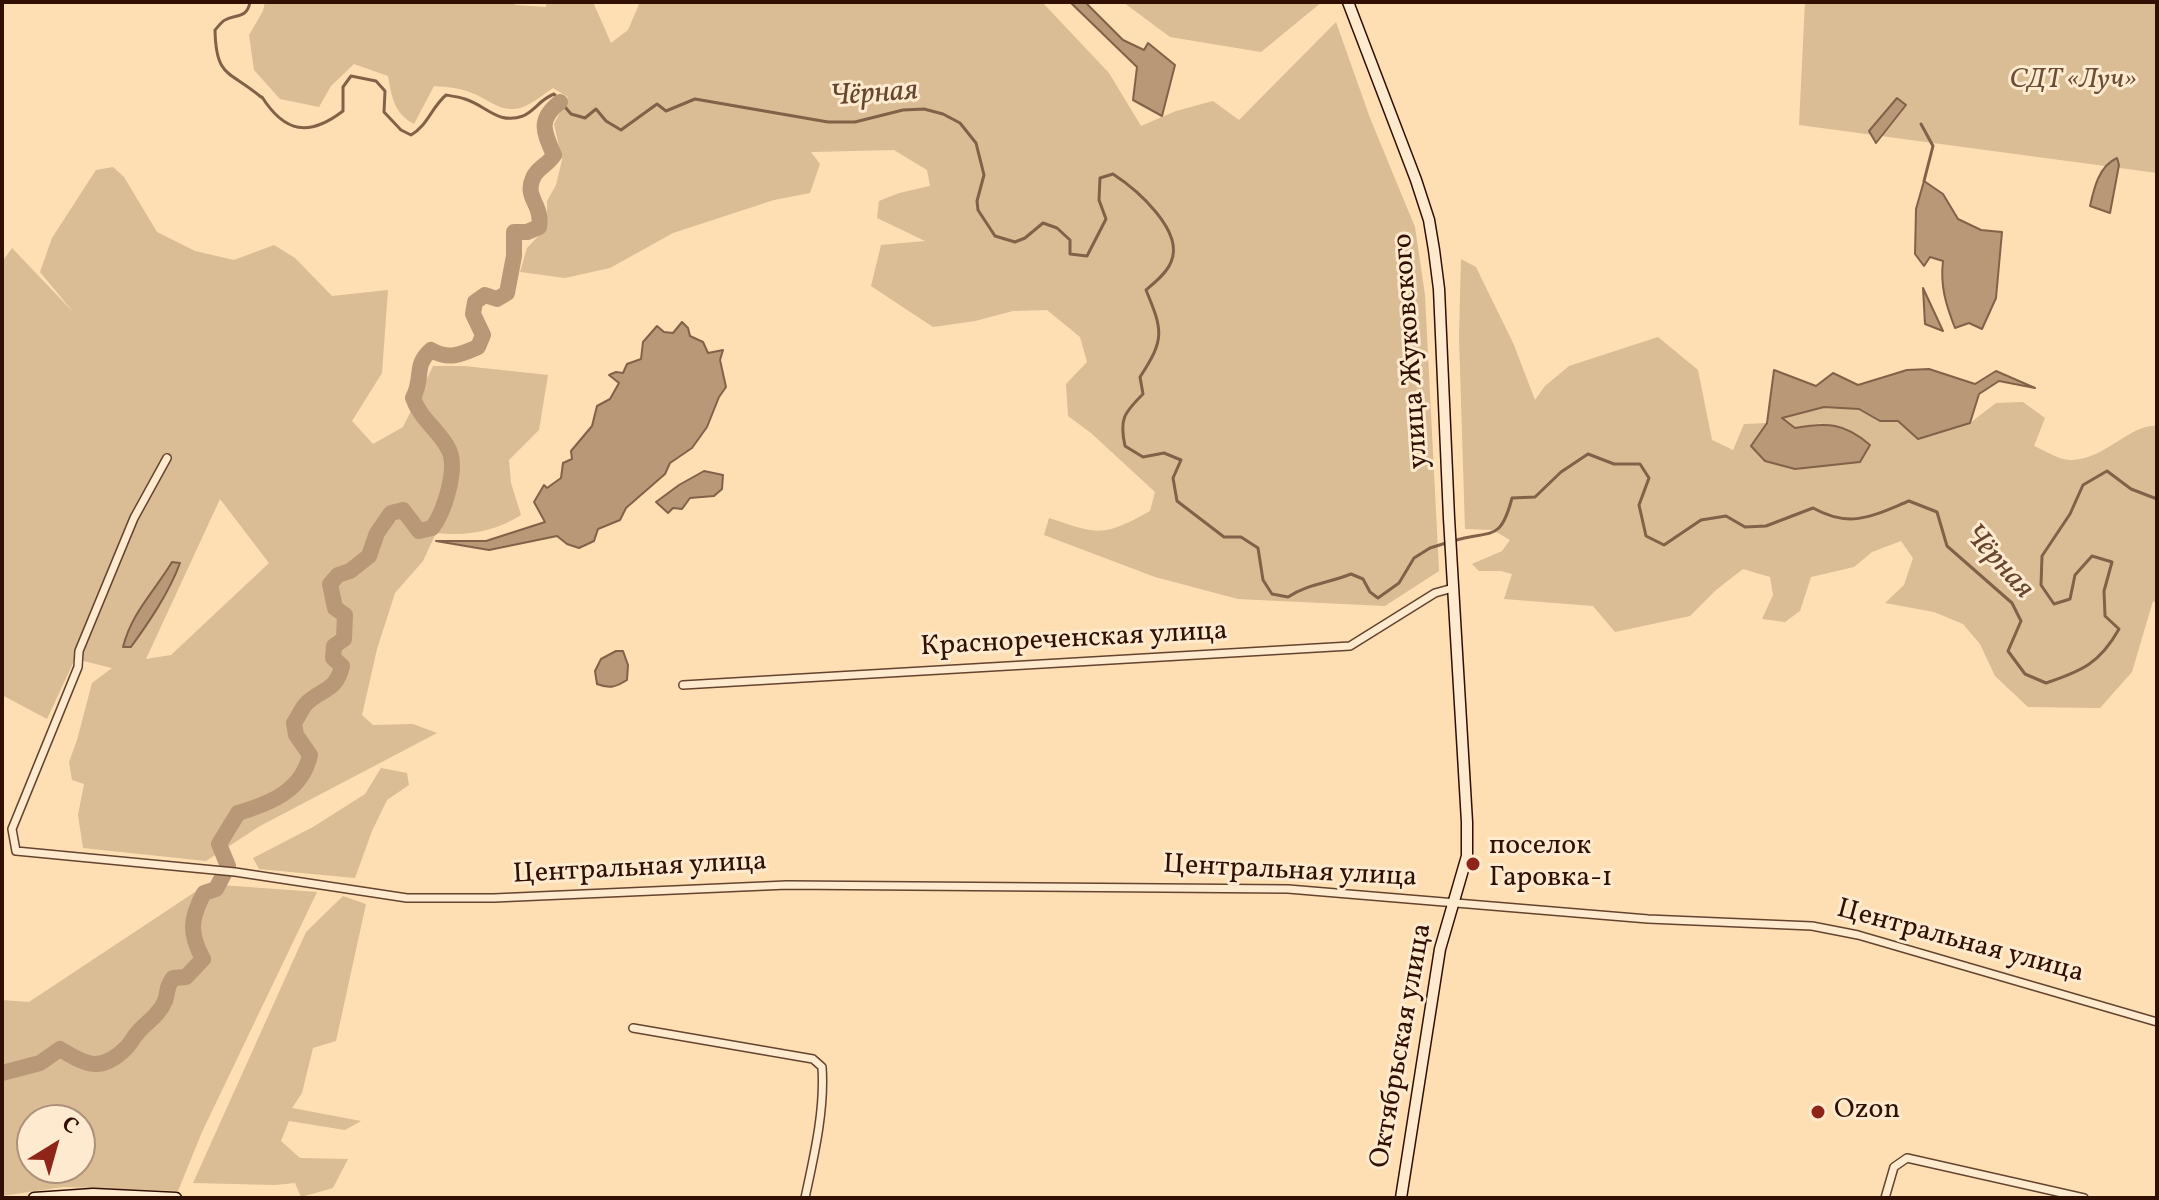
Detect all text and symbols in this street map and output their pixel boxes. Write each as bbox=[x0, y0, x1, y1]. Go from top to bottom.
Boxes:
park label: СДТ «Луч» bbox=[2009, 65, 2137, 99]
water label: Чёрная bbox=[829, 75, 919, 117]
street label: улица Жуковского bbox=[1388, 232, 1438, 470]
water label: Чёрная bbox=[1954, 518, 2040, 608]
street label: Краснореченская улица bbox=[920, 616, 1228, 666]
place label: поселок Гаровка-1 bbox=[1489, 831, 1613, 897]
street label: Центральная улица bbox=[512, 847, 768, 893]
street label: Центральная улица bbox=[1162, 850, 1418, 896]
marker: поселок Гаровка-1 bbox=[1464, 855, 1482, 873]
street label: Центральная улица bbox=[1833, 894, 2087, 992]
street label: Октябрьская улица bbox=[1365, 921, 1441, 1171]
place label: Ozon bbox=[1834, 1095, 1900, 1129]
marker: Ozon bbox=[1809, 1103, 1827, 1121]
north arrow bbox=[16, 1104, 96, 1184]
text: С bbox=[55, 1109, 85, 1143]

